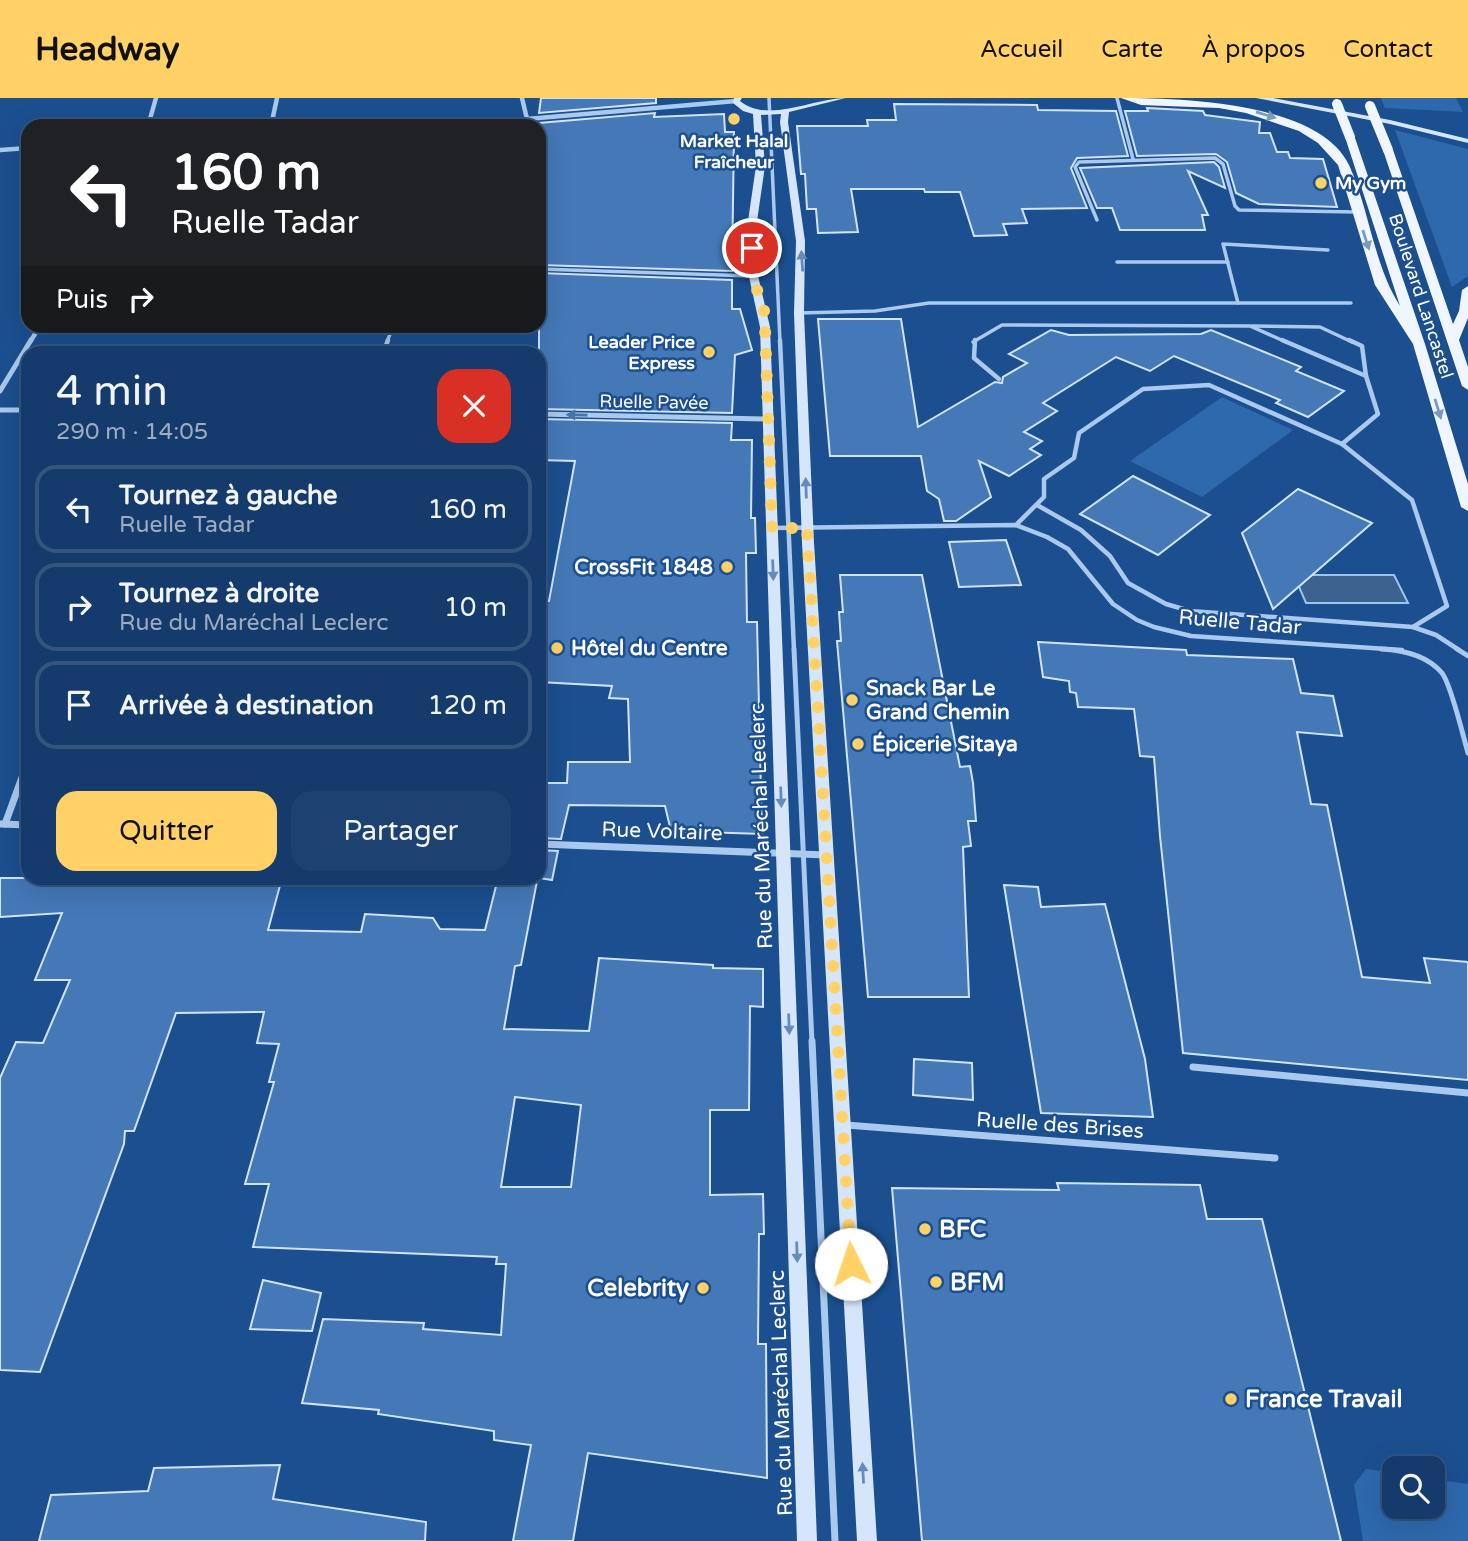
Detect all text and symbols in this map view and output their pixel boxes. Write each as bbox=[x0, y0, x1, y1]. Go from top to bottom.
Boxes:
text: Headway bbox=[35, 30, 179, 69]
text: Accueil bbox=[980, 35, 1063, 64]
text: Carte bbox=[1101, 35, 1163, 64]
text: À propos bbox=[1201, 35, 1305, 64]
text: Contact bbox=[1343, 35, 1433, 64]
marker: Market Halal Fraîcheur bbox=[726, 111, 742, 127]
one-way arrow bbox=[1256, 111, 1277, 121]
place label: Market Halal Fraîcheur bbox=[680, 130, 788, 173]
text: 160 m bbox=[171, 144, 321, 203]
icon: left bbox=[56, 147, 147, 238]
place label: My Gym bbox=[1335, 172, 1406, 194]
marker: My Gym bbox=[1313, 175, 1329, 191]
text: Ruelle Tadar bbox=[171, 204, 359, 242]
street label: Boulevard Lancastel bbox=[1384, 211, 1458, 381]
pin bbox=[722, 218, 782, 278]
icon: arrive bbox=[733, 229, 771, 267]
one-way arrow bbox=[1362, 230, 1372, 251]
one-way arrow bbox=[797, 249, 808, 271]
icon: right bbox=[122, 280, 160, 318]
text: Puis bbox=[56, 284, 108, 315]
place label: Leader Price Express bbox=[588, 331, 695, 374]
marker: Leader Price Express bbox=[701, 344, 717, 360]
text: 4 min bbox=[56, 366, 168, 417]
button: close bbox=[437, 369, 511, 443]
street label: Ruelle Pavée bbox=[599, 390, 709, 414]
one-way arrow bbox=[1434, 399, 1444, 420]
one-way arrow bbox=[566, 409, 588, 421]
text: 290 m · 14:05 bbox=[56, 418, 208, 446]
one-way arrow bbox=[800, 476, 811, 498]
text: Tournez à gauche bbox=[119, 480, 338, 511]
icon: left bbox=[60, 490, 98, 528]
text: 160 m bbox=[427, 494, 507, 525]
text: Ruelle Tadar bbox=[119, 511, 254, 539]
place label: CrossFit 1848 bbox=[574, 555, 713, 580]
marker: CrossFit 1848 bbox=[719, 559, 735, 575]
one-way arrow bbox=[767, 559, 779, 581]
text: Tournez à droite bbox=[119, 578, 319, 609]
icon: right bbox=[60, 588, 98, 626]
text: 10 m bbox=[444, 592, 507, 623]
street label: Ruelle Tadar bbox=[1177, 605, 1303, 640]
text: Rue du Maréchal Leclerc bbox=[119, 609, 388, 637]
place label: Hôtel du Centre bbox=[571, 636, 728, 661]
marker: Hôtel du Centre bbox=[549, 640, 565, 656]
place label: Snack Bar Le Grand Chemin bbox=[866, 676, 1010, 725]
icon: arrive bbox=[60, 686, 98, 724]
text: Arrivée à destination bbox=[119, 690, 374, 721]
text: 120 m bbox=[427, 690, 507, 721]
marker: Snack Bar Le Grand Chemin bbox=[844, 692, 860, 708]
street label: Rue du Maréchal Leclerc bbox=[745, 703, 778, 949]
place label: Épicerie Sitaya bbox=[872, 731, 1018, 757]
marker: Épicerie Sitaya bbox=[850, 736, 866, 752]
one-way arrow bbox=[775, 786, 786, 808]
button: Quitter bbox=[56, 791, 277, 871]
button: Partager bbox=[291, 791, 511, 871]
street label: Rue Voltaire bbox=[601, 817, 723, 846]
one-way arrow bbox=[783, 1014, 795, 1036]
street label: Ruelle des Brises bbox=[975, 1107, 1145, 1144]
place label: BFC bbox=[939, 1215, 987, 1244]
marker: BFC bbox=[917, 1221, 933, 1237]
position arrow bbox=[814, 1227, 888, 1301]
one-way arrow bbox=[791, 1241, 803, 1263]
place label: BFM bbox=[950, 1268, 1004, 1297]
street label: Rue du Maréchal Leclerc bbox=[765, 1270, 798, 1516]
place label: Celebrity bbox=[587, 1274, 689, 1303]
marker: BFM bbox=[928, 1274, 944, 1290]
marker: Celebrity bbox=[695, 1280, 711, 1296]
place label: France Travail bbox=[1245, 1385, 1402, 1414]
marker: France Travail bbox=[1223, 1391, 1239, 1407]
map controls bbox=[1382, 1456, 1445, 1519]
button: search bbox=[1382, 1456, 1445, 1519]
one-way arrow bbox=[858, 1462, 869, 1484]

